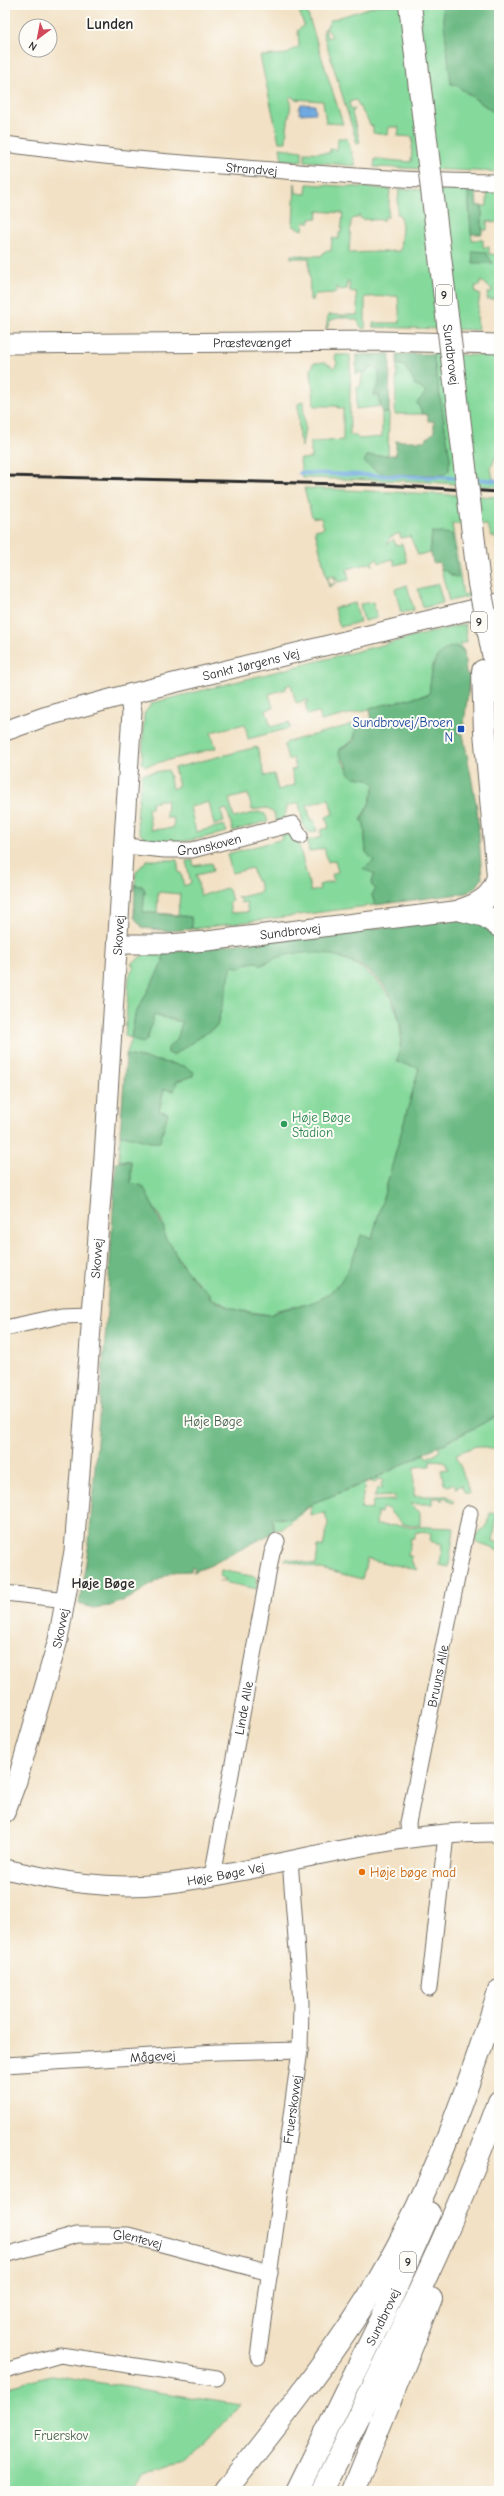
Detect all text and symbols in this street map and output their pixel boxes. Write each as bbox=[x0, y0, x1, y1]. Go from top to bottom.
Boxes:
district label: Lunden bbox=[87, 15, 133, 33]
north arrow bbox=[18, 18, 58, 58]
text: N bbox=[26, 39, 39, 53]
street label: Strandvej bbox=[225, 159, 278, 178]
road number: 9 bbox=[436, 285, 452, 305]
street label: Sundbrovej bbox=[441, 323, 463, 386]
street label: Præstevænget bbox=[213, 334, 292, 350]
road number: 9 bbox=[471, 612, 487, 632]
street label: Sankt Jørgens Vej bbox=[201, 645, 301, 683]
place label: Sundbrovej/Broen N bbox=[352, 715, 453, 745]
marker: Sundbrovej/Broen N bbox=[456, 724, 466, 734]
street label: Granskoven bbox=[177, 830, 243, 858]
street label: Skovvej bbox=[109, 915, 127, 956]
street label: Sundbrovej bbox=[259, 920, 322, 942]
place label: Høje Bøge Stadion bbox=[292, 1110, 351, 1140]
marker: Høje Bøge Stadion bbox=[279, 1119, 289, 1129]
street label: Skovvej bbox=[87, 1238, 105, 1279]
park label: Høje Bøge bbox=[184, 1414, 243, 1429]
district label: Høje Bøge bbox=[71, 1575, 135, 1592]
street label: Skovvej bbox=[49, 1607, 71, 1650]
street label: Bruuns Alle bbox=[424, 1643, 451, 1708]
street label: Linde Alle bbox=[231, 1679, 256, 1736]
street label: Høje Bøge Vej bbox=[186, 1859, 266, 1888]
place label: Høje bøge mad bbox=[370, 1865, 456, 1880]
marker: Høje bøge mad bbox=[357, 1867, 367, 1877]
street label: Mågevej bbox=[129, 2047, 176, 2065]
street label: Fruerskovvej bbox=[280, 2074, 304, 2145]
street label: Glentevej bbox=[113, 2227, 164, 2251]
road number: 9 bbox=[400, 2252, 416, 2272]
street label: Sundbrovej bbox=[362, 2286, 402, 2348]
park label: Fruerskov bbox=[34, 2428, 89, 2443]

